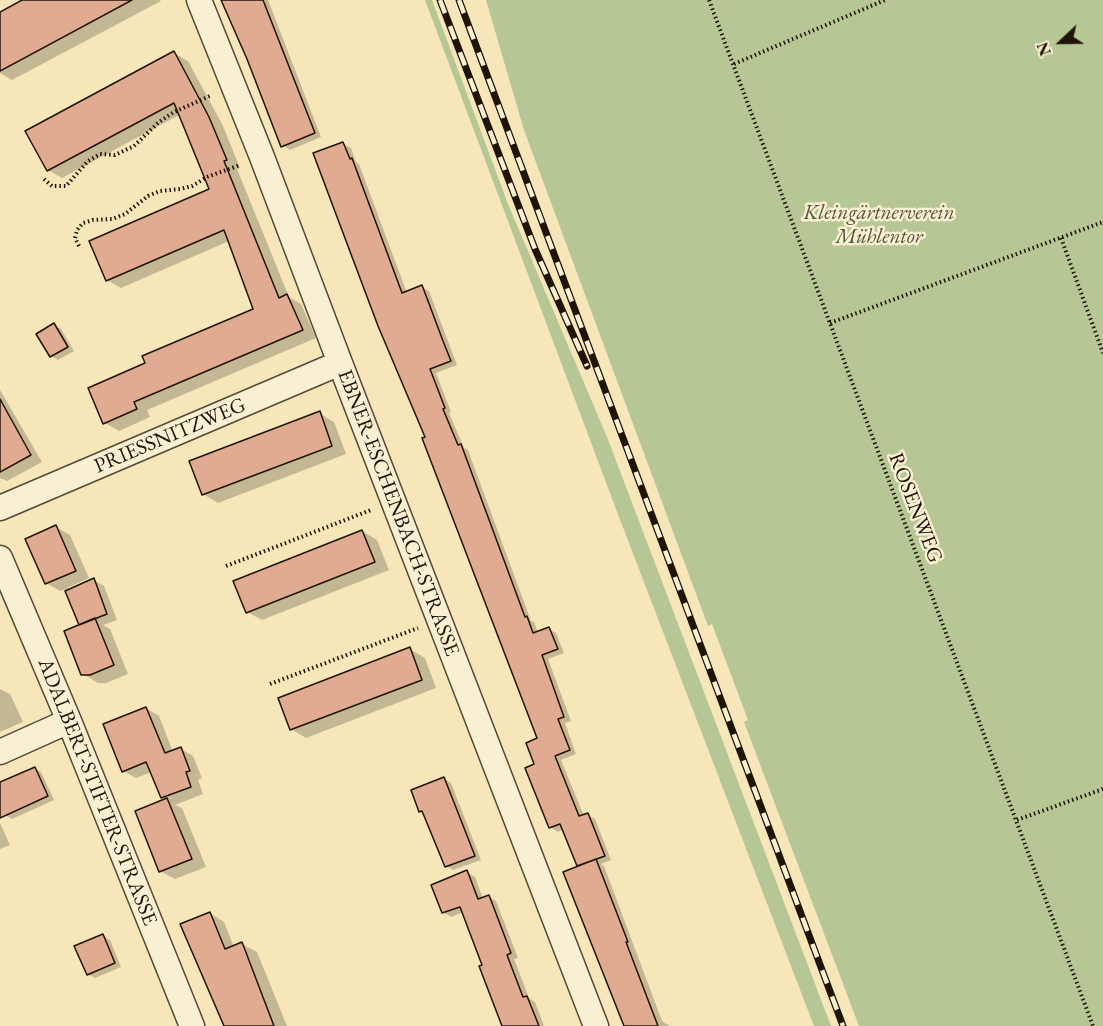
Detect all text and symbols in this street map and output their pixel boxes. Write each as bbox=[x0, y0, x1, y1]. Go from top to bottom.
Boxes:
north arrow bbox=[1031, 12, 1091, 72]
text: N bbox=[1032, 39, 1056, 59]
park label: Kleingärtnerverein Mühlentor bbox=[803, 200, 955, 250]
street label: EBNER-ESCHENBACH-STRASSE bbox=[332, 366, 464, 660]
street label: PRIESSNITZWEG bbox=[91, 393, 249, 479]
street label: ROSENWEG bbox=[883, 450, 947, 566]
street label: ADALBERT-STIFTER-STRASSE bbox=[32, 655, 162, 929]

